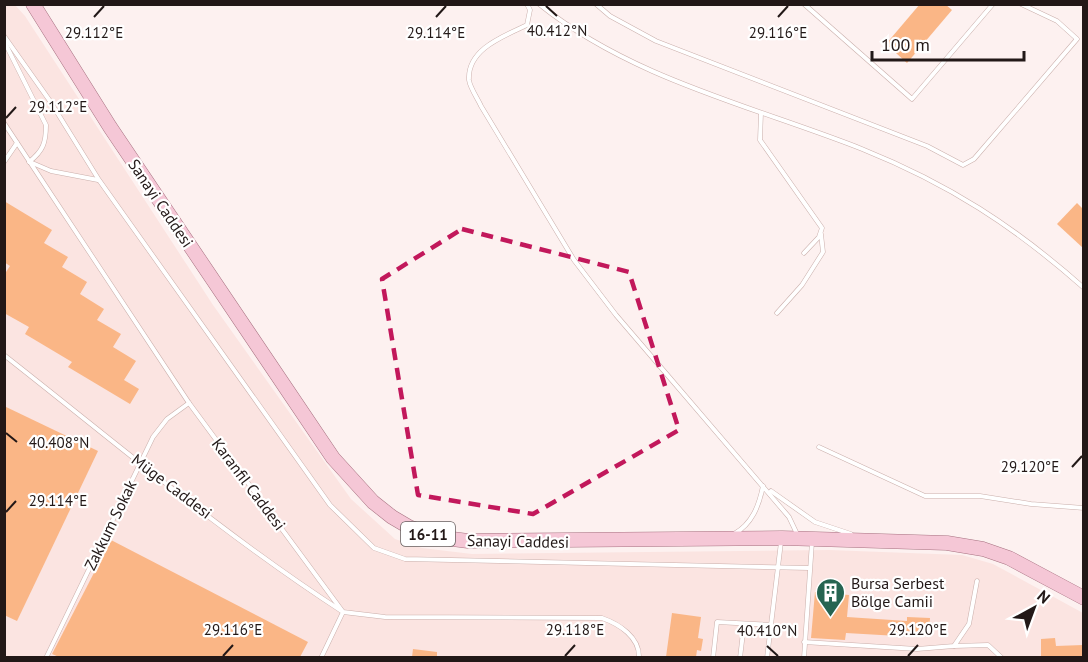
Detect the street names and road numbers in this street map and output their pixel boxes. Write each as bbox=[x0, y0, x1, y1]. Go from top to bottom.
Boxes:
street label: Sanayi Caddesi bbox=[124, 155, 198, 251]
street label: Karanfil Caddesi bbox=[208, 434, 290, 534]
street label: Müge Caddesi bbox=[128, 449, 216, 523]
street label: Zakkum Sokak bbox=[80, 476, 141, 573]
road number: 16-11 bbox=[401, 522, 455, 546]
street label: Sanayi Caddesi bbox=[467, 530, 569, 552]

